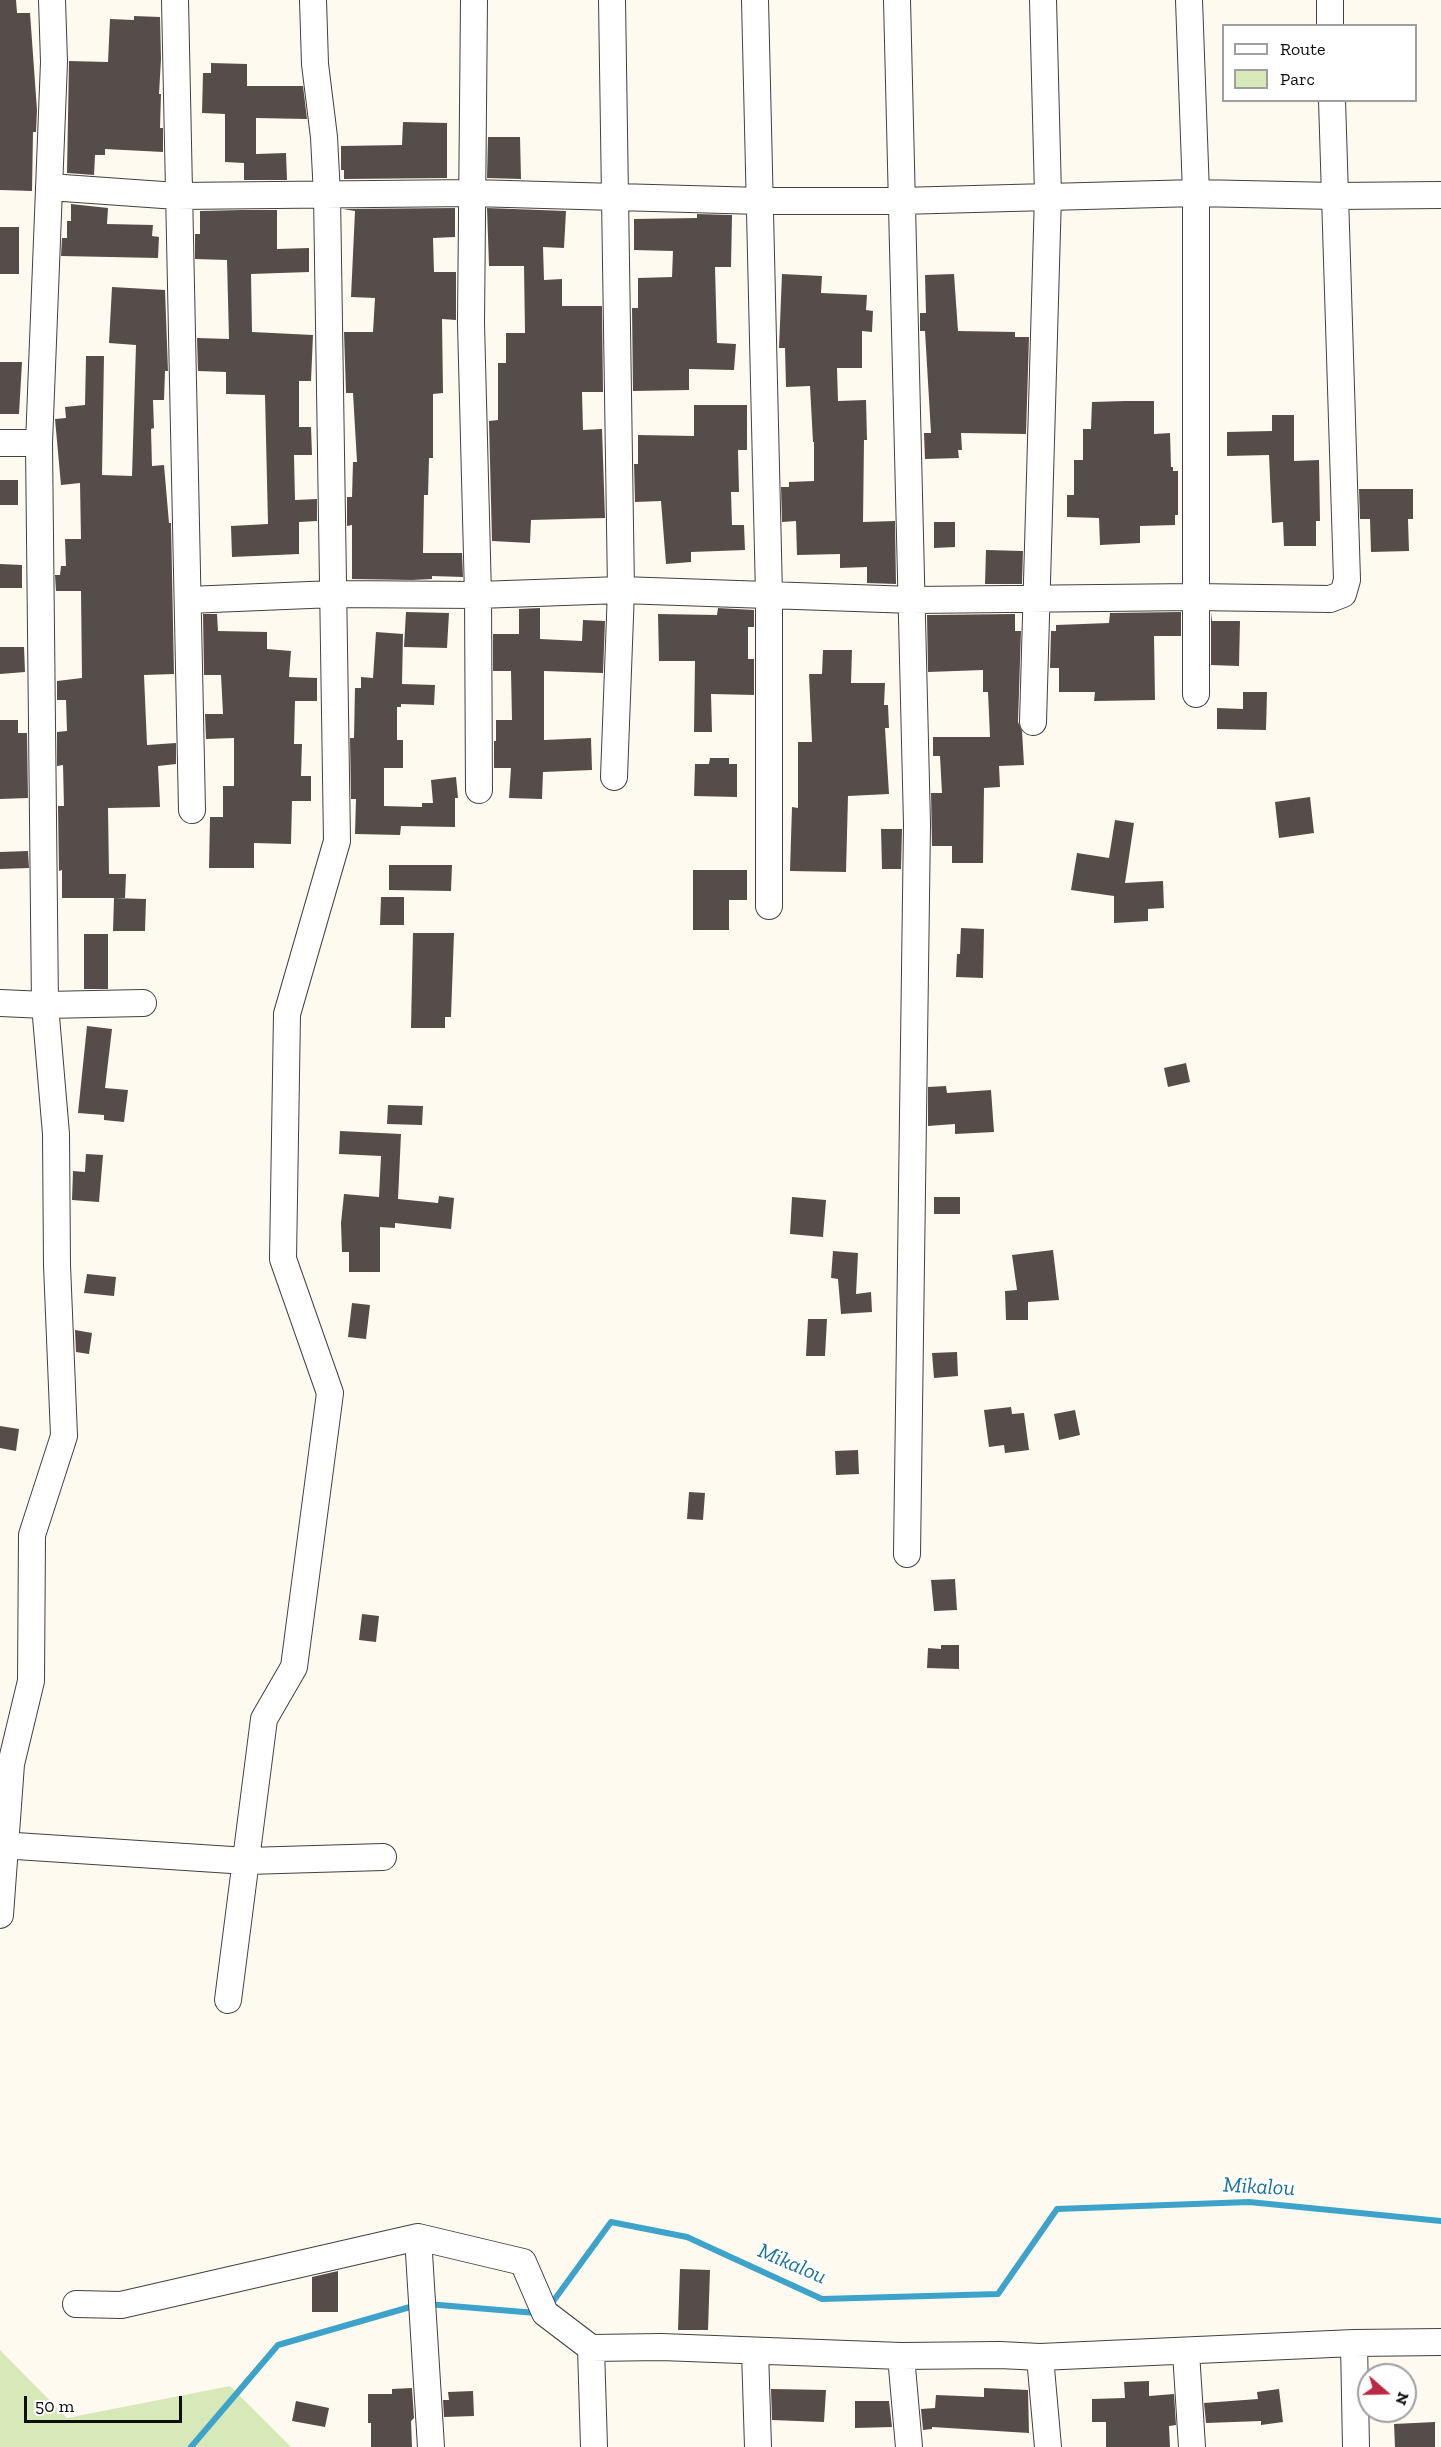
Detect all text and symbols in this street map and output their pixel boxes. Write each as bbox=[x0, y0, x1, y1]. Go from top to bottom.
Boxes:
legend bbox=[1222, 24, 1417, 102]
text: Route bbox=[1280, 38, 1325, 60]
text: Parc bbox=[1280, 68, 1315, 90]
water label: Mikalou bbox=[1222, 2172, 1296, 2202]
water label: Mikalou bbox=[754, 2238, 830, 2290]
north arrow bbox=[1357, 2363, 1417, 2423]
scale bar bbox=[27, 2384, 184, 2422]
text: N bbox=[1391, 2390, 1414, 2408]
text: 50 m bbox=[35, 2395, 74, 2417]

